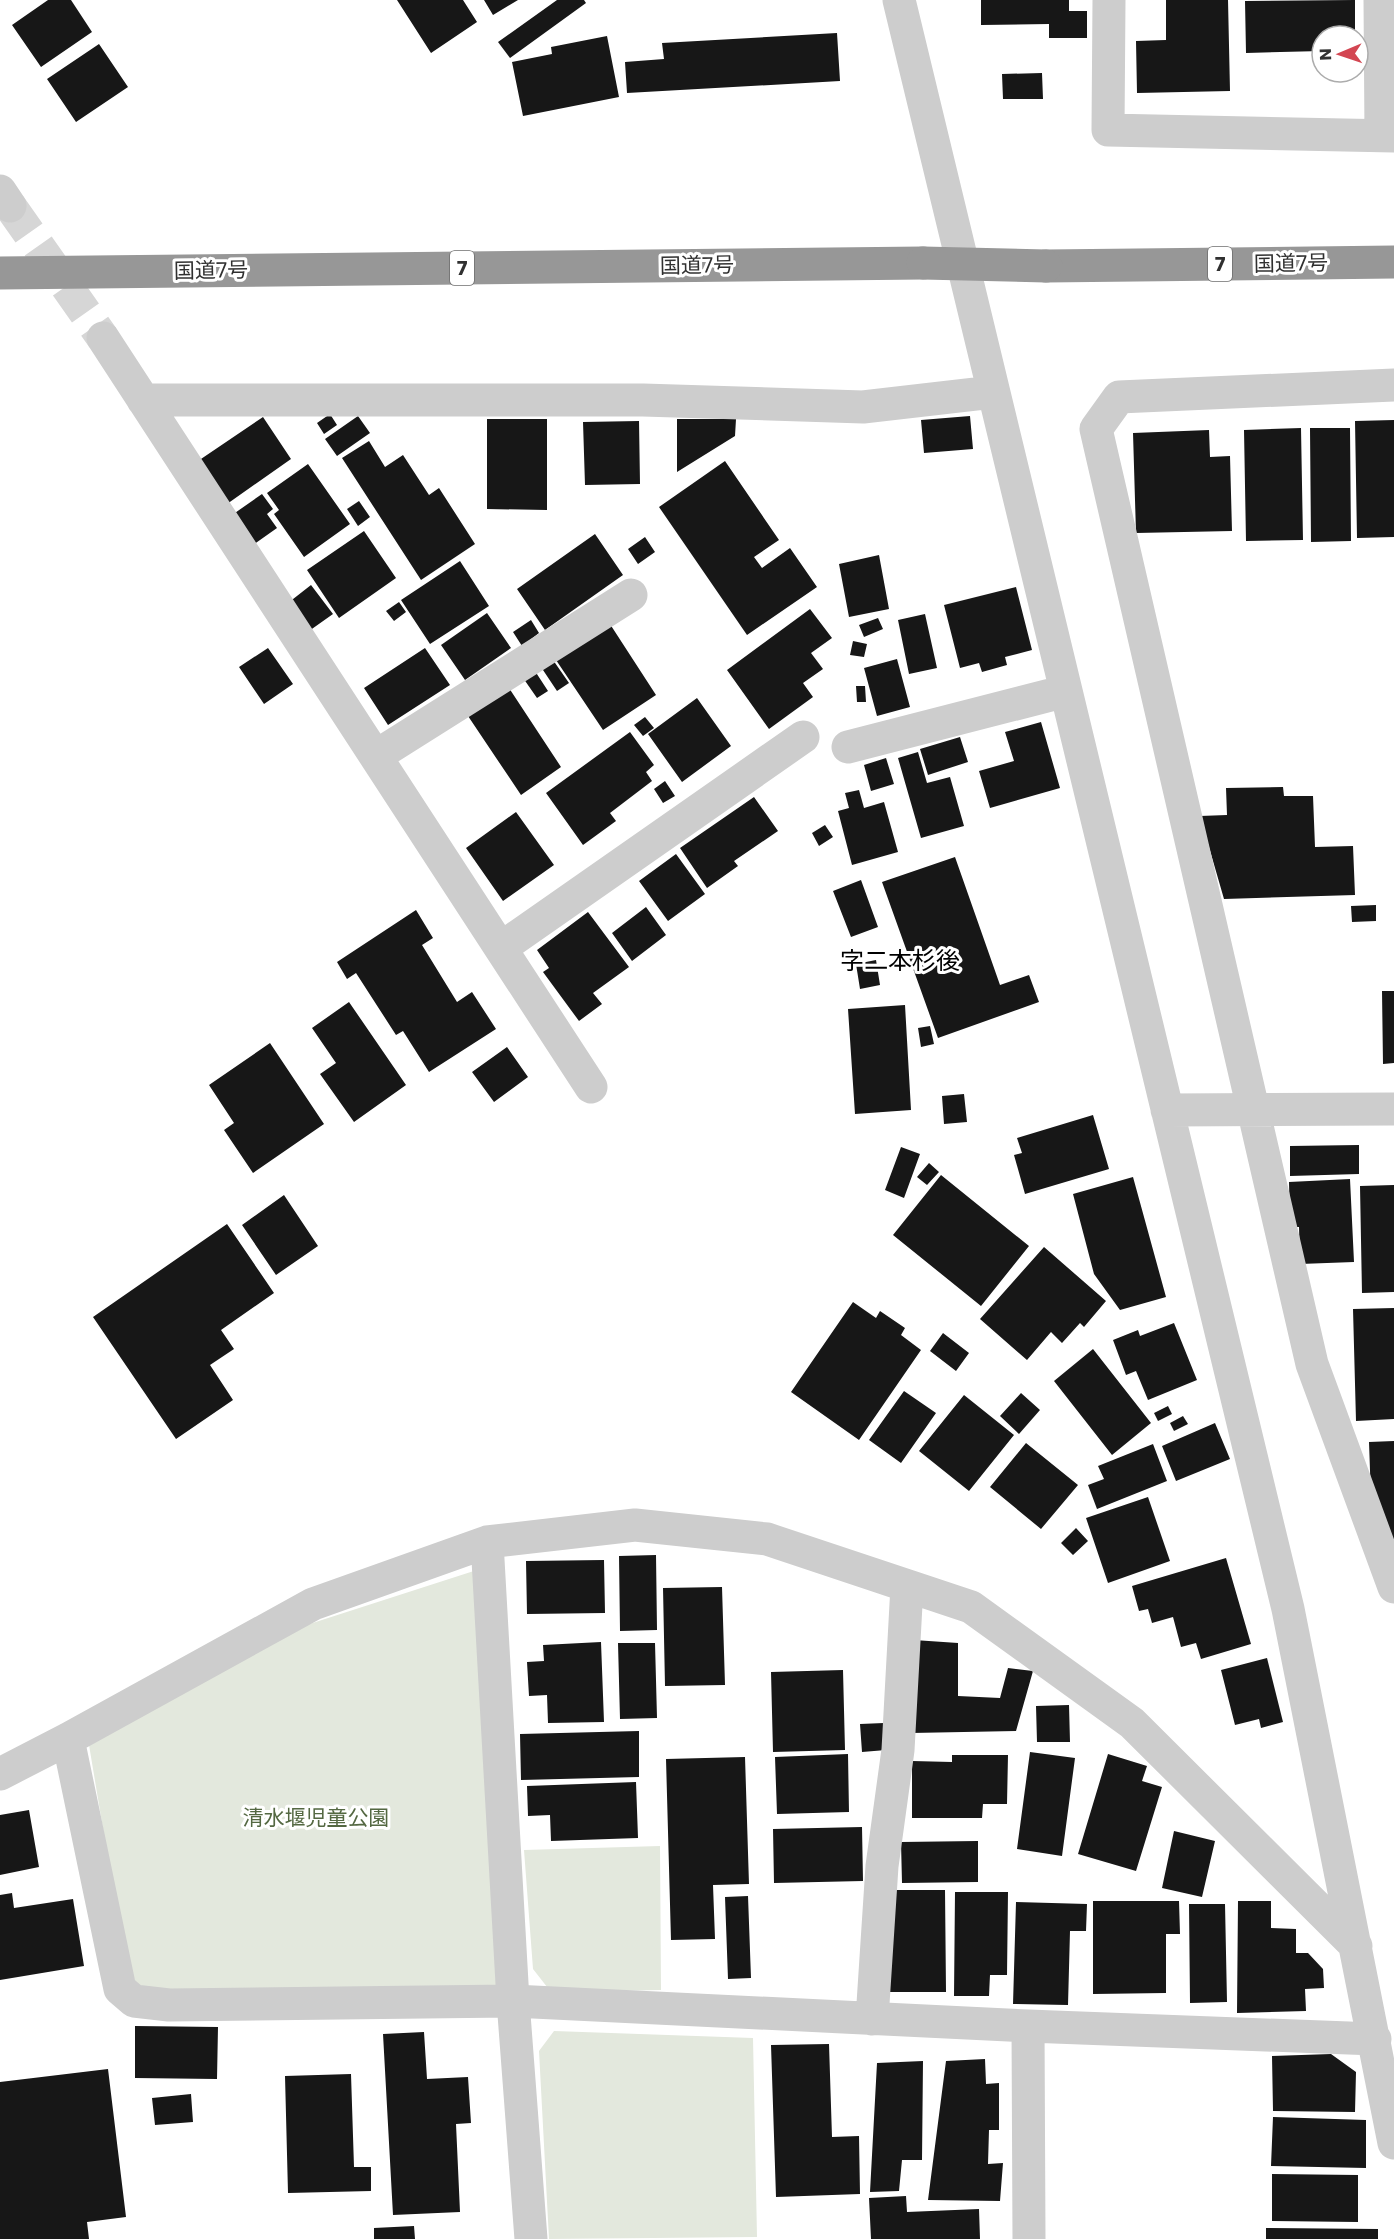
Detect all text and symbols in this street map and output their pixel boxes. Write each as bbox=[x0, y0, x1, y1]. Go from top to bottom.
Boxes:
north arrow bbox=[1310, 24, 1370, 84]
text: N bbox=[1314, 48, 1337, 61]
road number: 7 bbox=[1208, 247, 1232, 281]
street label: 国道7号 bbox=[1254, 248, 1328, 278]
street label: 国道7号 bbox=[660, 250, 734, 280]
road number: 7 bbox=[450, 251, 474, 285]
street label: 国道7号 bbox=[174, 255, 248, 285]
district label: 字二本杉後 bbox=[840, 944, 960, 977]
park label: 清水堰児童公園 bbox=[243, 1803, 390, 1832]

